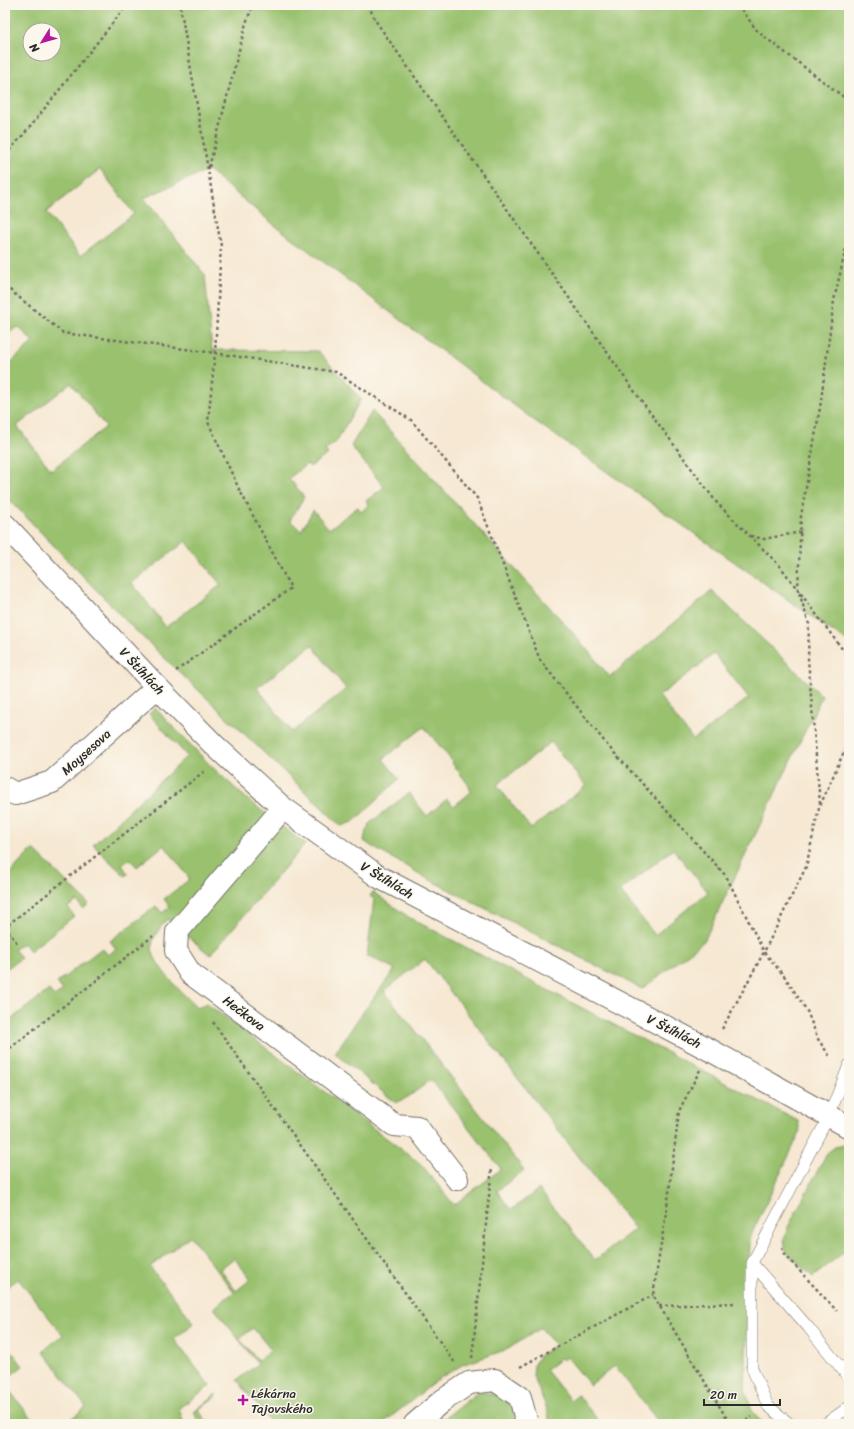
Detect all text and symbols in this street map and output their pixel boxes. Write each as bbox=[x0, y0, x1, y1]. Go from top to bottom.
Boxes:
north arrow bbox=[22, 22, 62, 62]
text: N bbox=[24, 39, 45, 57]
street label: V Štíhlách bbox=[114, 642, 171, 701]
street label: Moysesova bbox=[56, 723, 117, 781]
street label: V Štíhlách bbox=[356, 855, 418, 905]
street label: Hečkova bbox=[218, 989, 271, 1037]
street label: V Štíhlách bbox=[643, 1007, 706, 1055]
scale bar bbox=[704, 1381, 780, 1407]
place label: Lékárna Tajovského bbox=[251, 1382, 313, 1420]
text: 20 m bbox=[710, 1384, 737, 1406]
marker: Lékárna Tajovského bbox=[238, 1395, 248, 1405]

